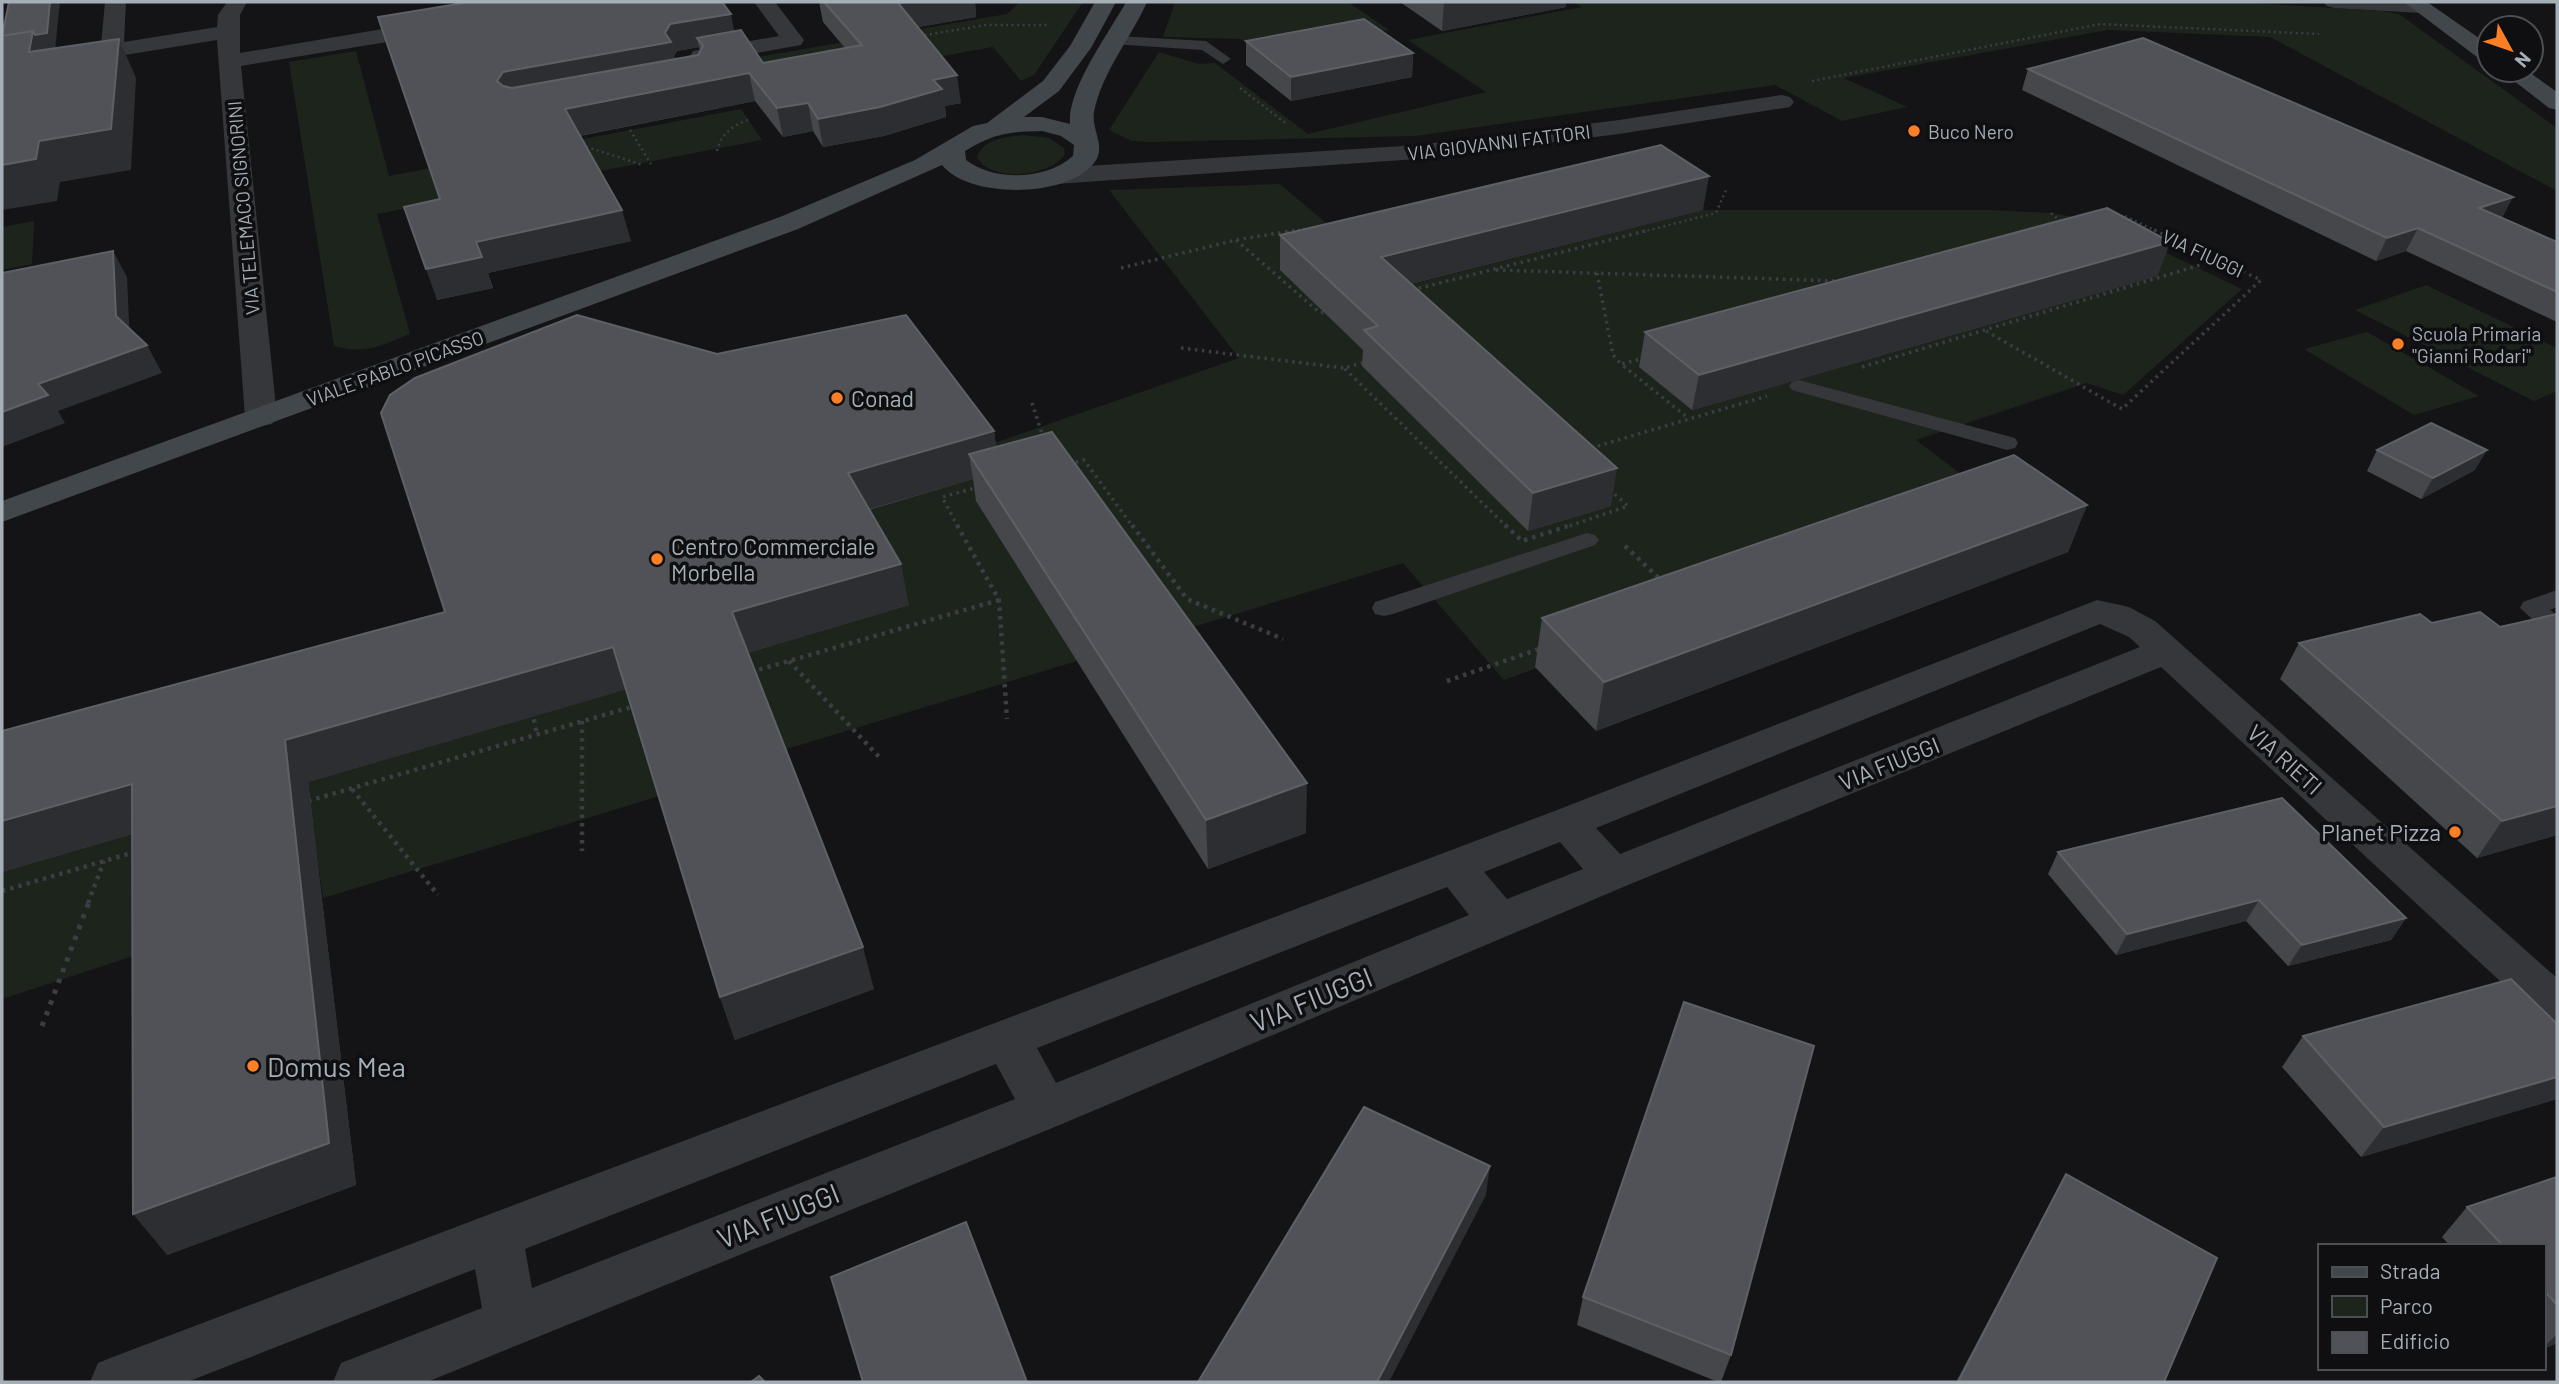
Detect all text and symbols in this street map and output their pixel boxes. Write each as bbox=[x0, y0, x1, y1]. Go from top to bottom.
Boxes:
north arrow bbox=[2475, 14, 2545, 84]
text: N bbox=[2511, 48, 2536, 72]
street label: VIA TELEMACO SIGNORINI bbox=[222, 100, 264, 316]
street label: VIA GIOVANNI FATTORI bbox=[1406, 119, 1592, 165]
place label: Buco Nero bbox=[1928, 120, 2014, 143]
marker: Buco Nero bbox=[1906, 123, 1922, 139]
street label: VIA FIUGGI bbox=[2159, 224, 2247, 282]
place label: Scuola Primaria "Gianni Rodari" bbox=[2412, 322, 2541, 367]
street label: VIALE PABLO PICASSO bbox=[303, 325, 487, 411]
marker: Scuola Primaria "Gianni Rodari" bbox=[2390, 336, 2406, 352]
place label: Conad bbox=[851, 384, 914, 412]
marker: Conad bbox=[829, 390, 845, 406]
place label: Centro Commerciale Morbella bbox=[671, 532, 875, 586]
marker: Centro Commerciale Morbella bbox=[649, 551, 665, 567]
street label: VIA RIETI bbox=[2242, 718, 2328, 800]
street label: VIA FIUGGI bbox=[1835, 730, 1943, 796]
place label: Planet Pizza bbox=[2321, 818, 2441, 846]
marker: Planet Pizza bbox=[2447, 824, 2463, 840]
street label: VIA FIUGGI bbox=[1245, 959, 1377, 1039]
place label: Domus Mea bbox=[267, 1049, 406, 1083]
marker: Domus Mea bbox=[245, 1058, 261, 1074]
street label: VIA FIUGGI bbox=[712, 1175, 844, 1255]
legend bbox=[2318, 1244, 2545, 1370]
text: Strada bbox=[2380, 1258, 2440, 1283]
text: Parco bbox=[2380, 1293, 2433, 1318]
text: Edificio bbox=[2380, 1328, 2450, 1353]

